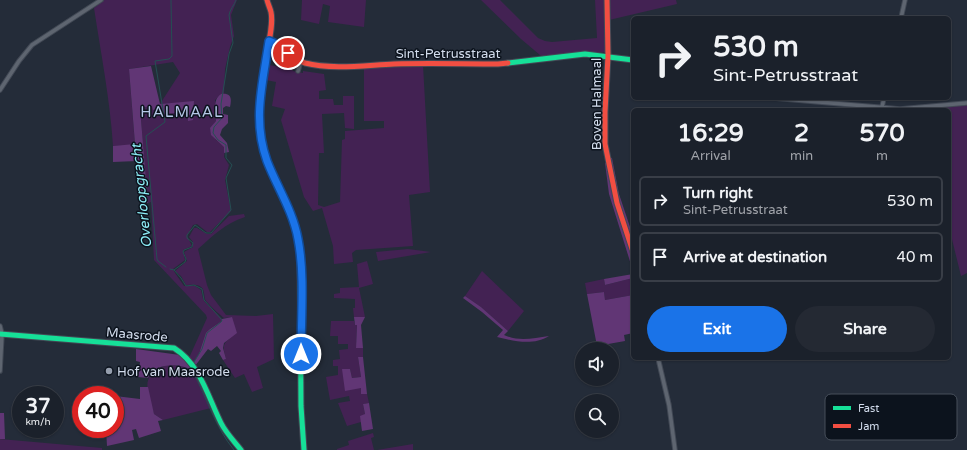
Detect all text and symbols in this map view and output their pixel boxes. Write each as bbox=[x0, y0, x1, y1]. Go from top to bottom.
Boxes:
text: 530 m bbox=[713, 30, 799, 64]
icon: right bbox=[647, 32, 699, 84]
pin bbox=[271, 36, 305, 70]
icon: arrive bbox=[277, 42, 299, 64]
street label: Sint-Petrusstraat bbox=[396, 46, 500, 62]
street label: Boven Halmaal bbox=[589, 58, 605, 150]
text: Sint-Petrusstraat bbox=[713, 64, 858, 86]
district label: HALMAAL bbox=[140, 103, 224, 121]
text: 16:29 bbox=[677, 119, 744, 148]
text: 2 bbox=[794, 119, 809, 148]
text: 570 bbox=[859, 119, 905, 148]
water label: Overloopgracht bbox=[127, 141, 155, 249]
text: Arrival bbox=[690, 148, 731, 164]
text: min bbox=[790, 148, 813, 164]
text: m bbox=[876, 148, 888, 164]
text: Turn right bbox=[683, 184, 753, 202]
icon: right bbox=[649, 190, 671, 212]
text: 530 m bbox=[887, 192, 933, 210]
text: Sint-Petrusstraat bbox=[683, 202, 788, 218]
icon: arrive bbox=[649, 246, 671, 268]
text: Arrive at destination bbox=[683, 248, 827, 266]
text: 40 m bbox=[896, 248, 933, 266]
button: Exit bbox=[647, 306, 787, 352]
button: Share bbox=[795, 306, 935, 352]
street label: Maasrode bbox=[105, 324, 168, 346]
position arrow bbox=[280, 333, 322, 375]
map controls bbox=[575, 342, 619, 438]
button: sound bbox=[575, 342, 619, 386]
place label: Hof van Maasrode bbox=[117, 364, 230, 380]
marker: Hof van Maasrode bbox=[104, 366, 114, 376]
speed limit sign: 40 bbox=[72, 386, 124, 438]
button: search bbox=[575, 394, 619, 438]
legend bbox=[825, 394, 957, 440]
text: 37 bbox=[25, 395, 51, 419]
text: Fast bbox=[858, 402, 879, 415]
text: km/h bbox=[25, 416, 51, 428]
text: Jam bbox=[858, 420, 879, 433]

